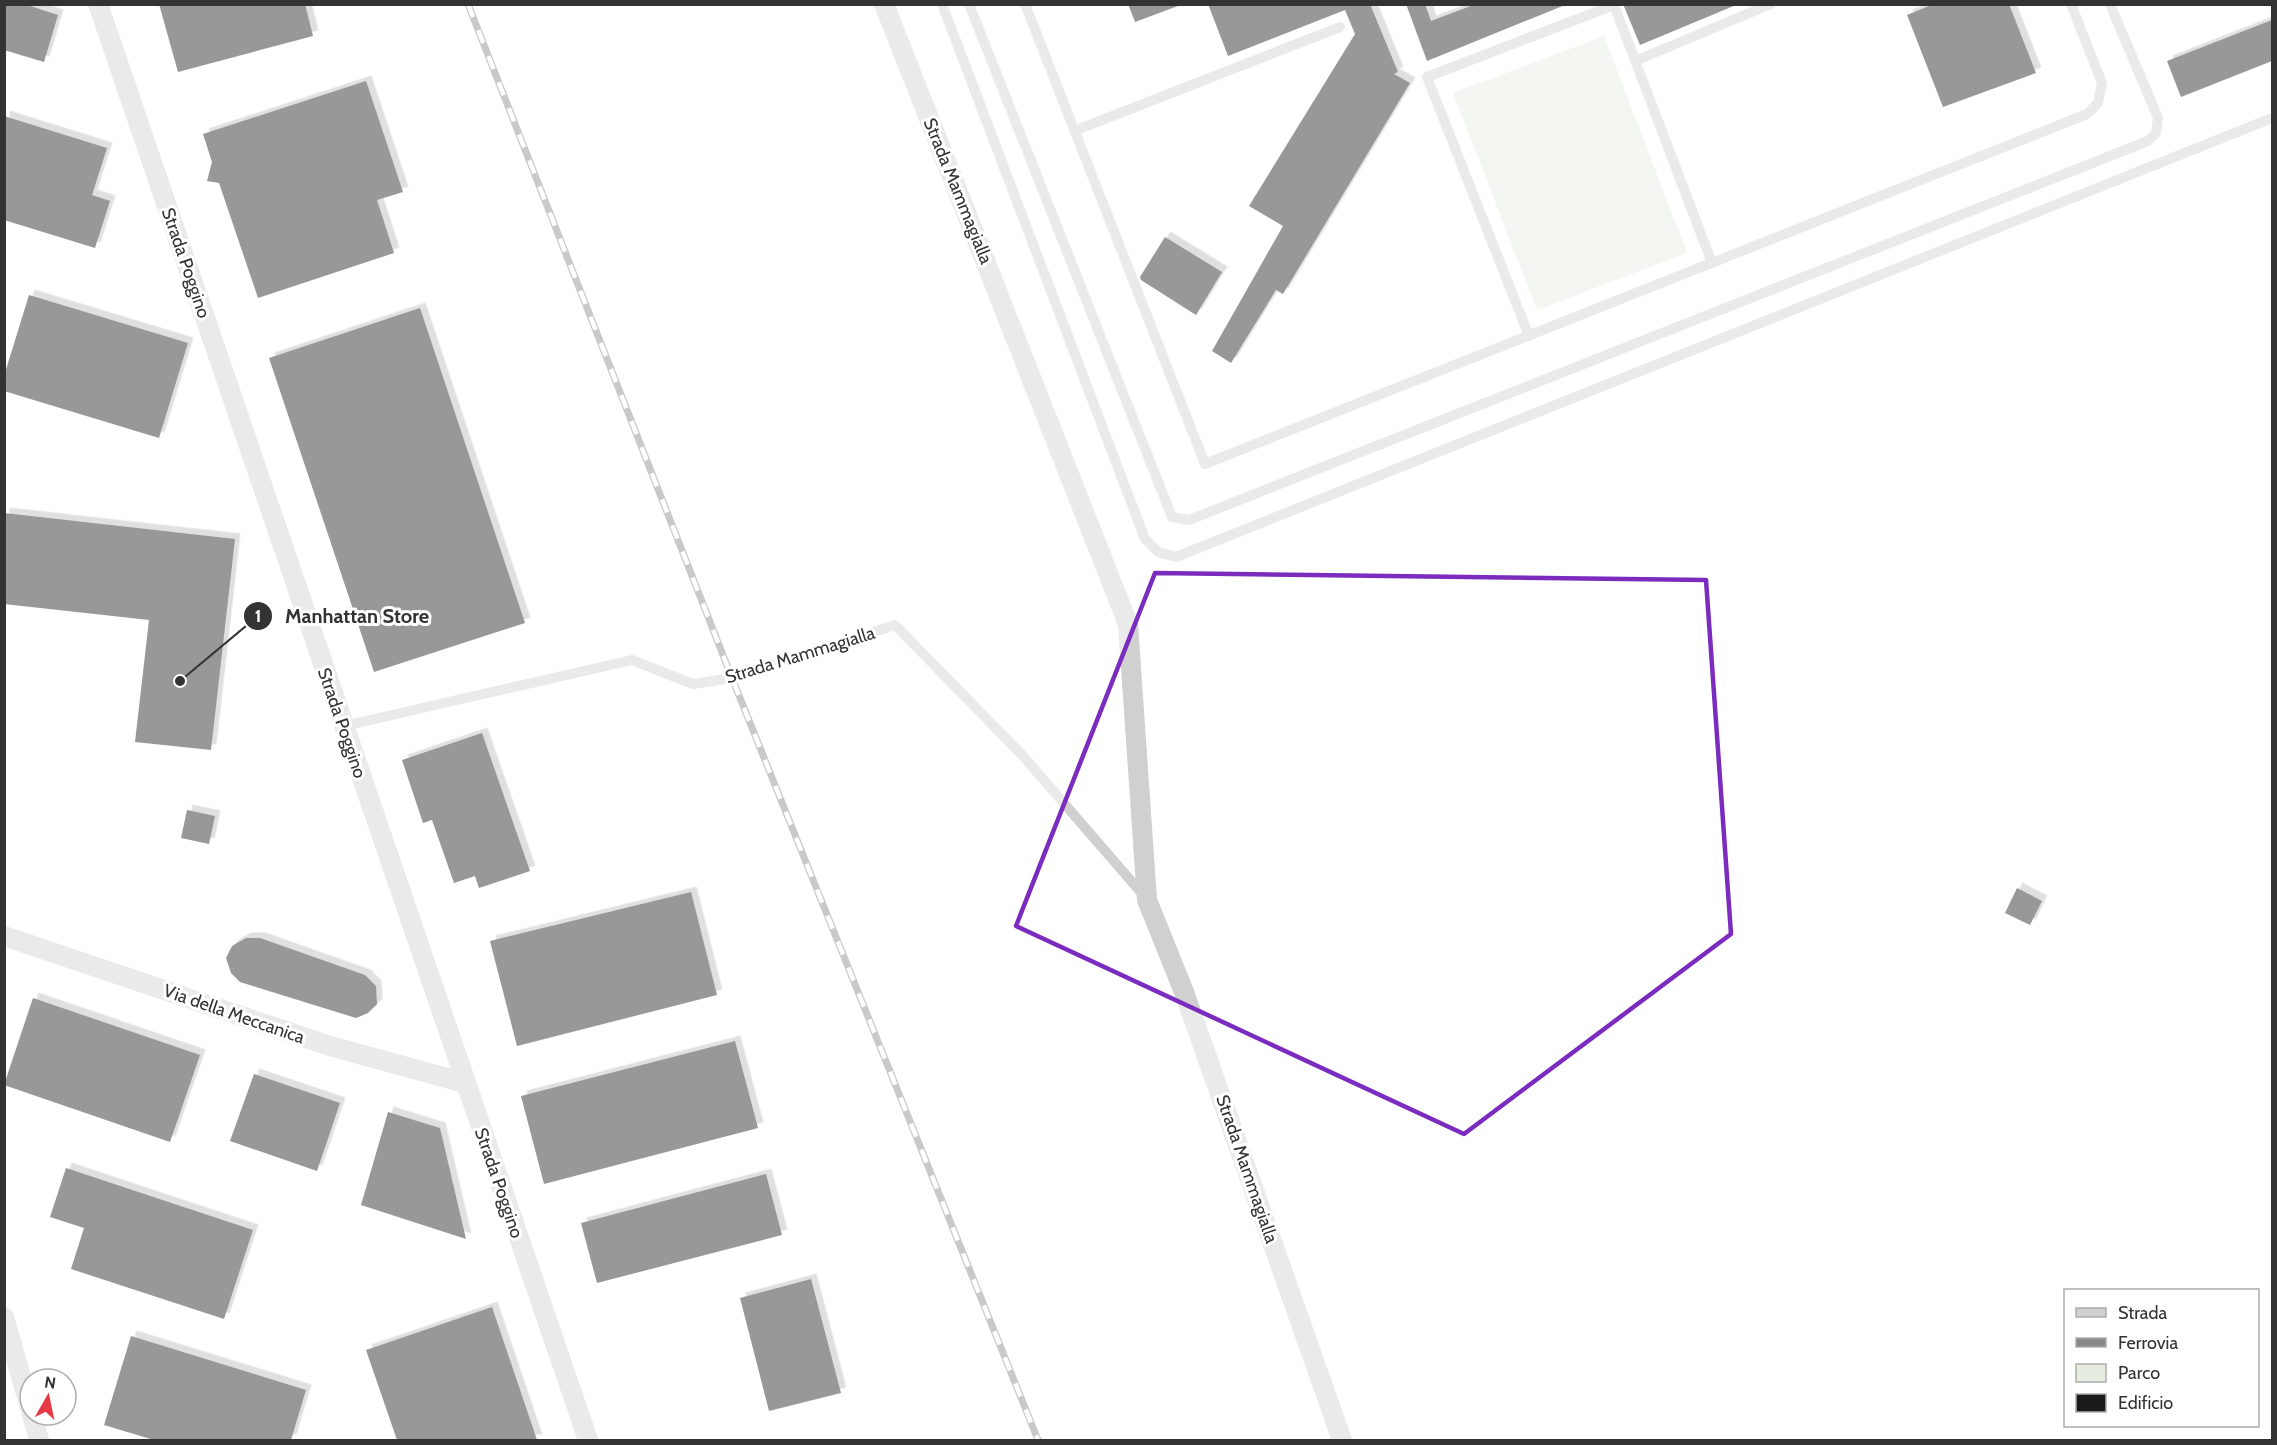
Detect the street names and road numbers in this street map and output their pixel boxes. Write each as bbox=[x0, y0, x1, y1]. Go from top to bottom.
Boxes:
street label: Strada Mammagialla bbox=[919, 115, 997, 268]
street label: Strada Poggino bbox=[157, 205, 215, 321]
street label: Strada Mammagialla bbox=[722, 622, 878, 688]
street label: Strada Poggino bbox=[313, 665, 371, 781]
street label: Via della Meccanica bbox=[161, 980, 308, 1049]
street label: Strada Mammagialla bbox=[1211, 1092, 1283, 1246]
street label: Strada Poggino bbox=[470, 1125, 528, 1241]

